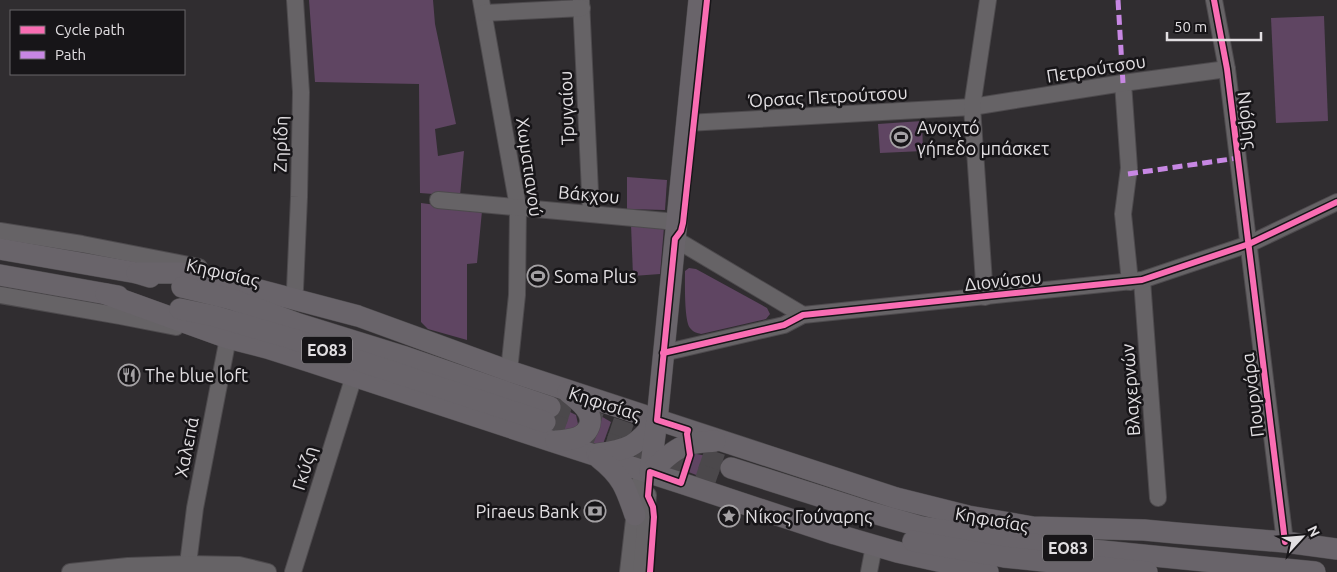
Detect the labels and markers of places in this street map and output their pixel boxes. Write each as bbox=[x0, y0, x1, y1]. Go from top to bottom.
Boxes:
place label: Ανοιχτό γήπεδο μπάσκετ bbox=[917, 117, 1049, 158]
sports icon: Ανοιχτό γήπεδο μπάσκετ bbox=[889, 125, 913, 149]
sports icon: Soma Plus bbox=[526, 264, 550, 288]
place label: Soma Plus bbox=[554, 266, 637, 286]
restaurant icon: The blue loft bbox=[117, 363, 141, 387]
place label: The blue loft bbox=[145, 365, 248, 385]
bank icon: Piraeus Bank bbox=[583, 499, 607, 523]
place label: Piraeus Bank bbox=[476, 501, 579, 521]
place icon: Νίκος Γούναρης bbox=[717, 504, 741, 528]
place label: Νίκος Γούναρης bbox=[745, 506, 872, 527]

